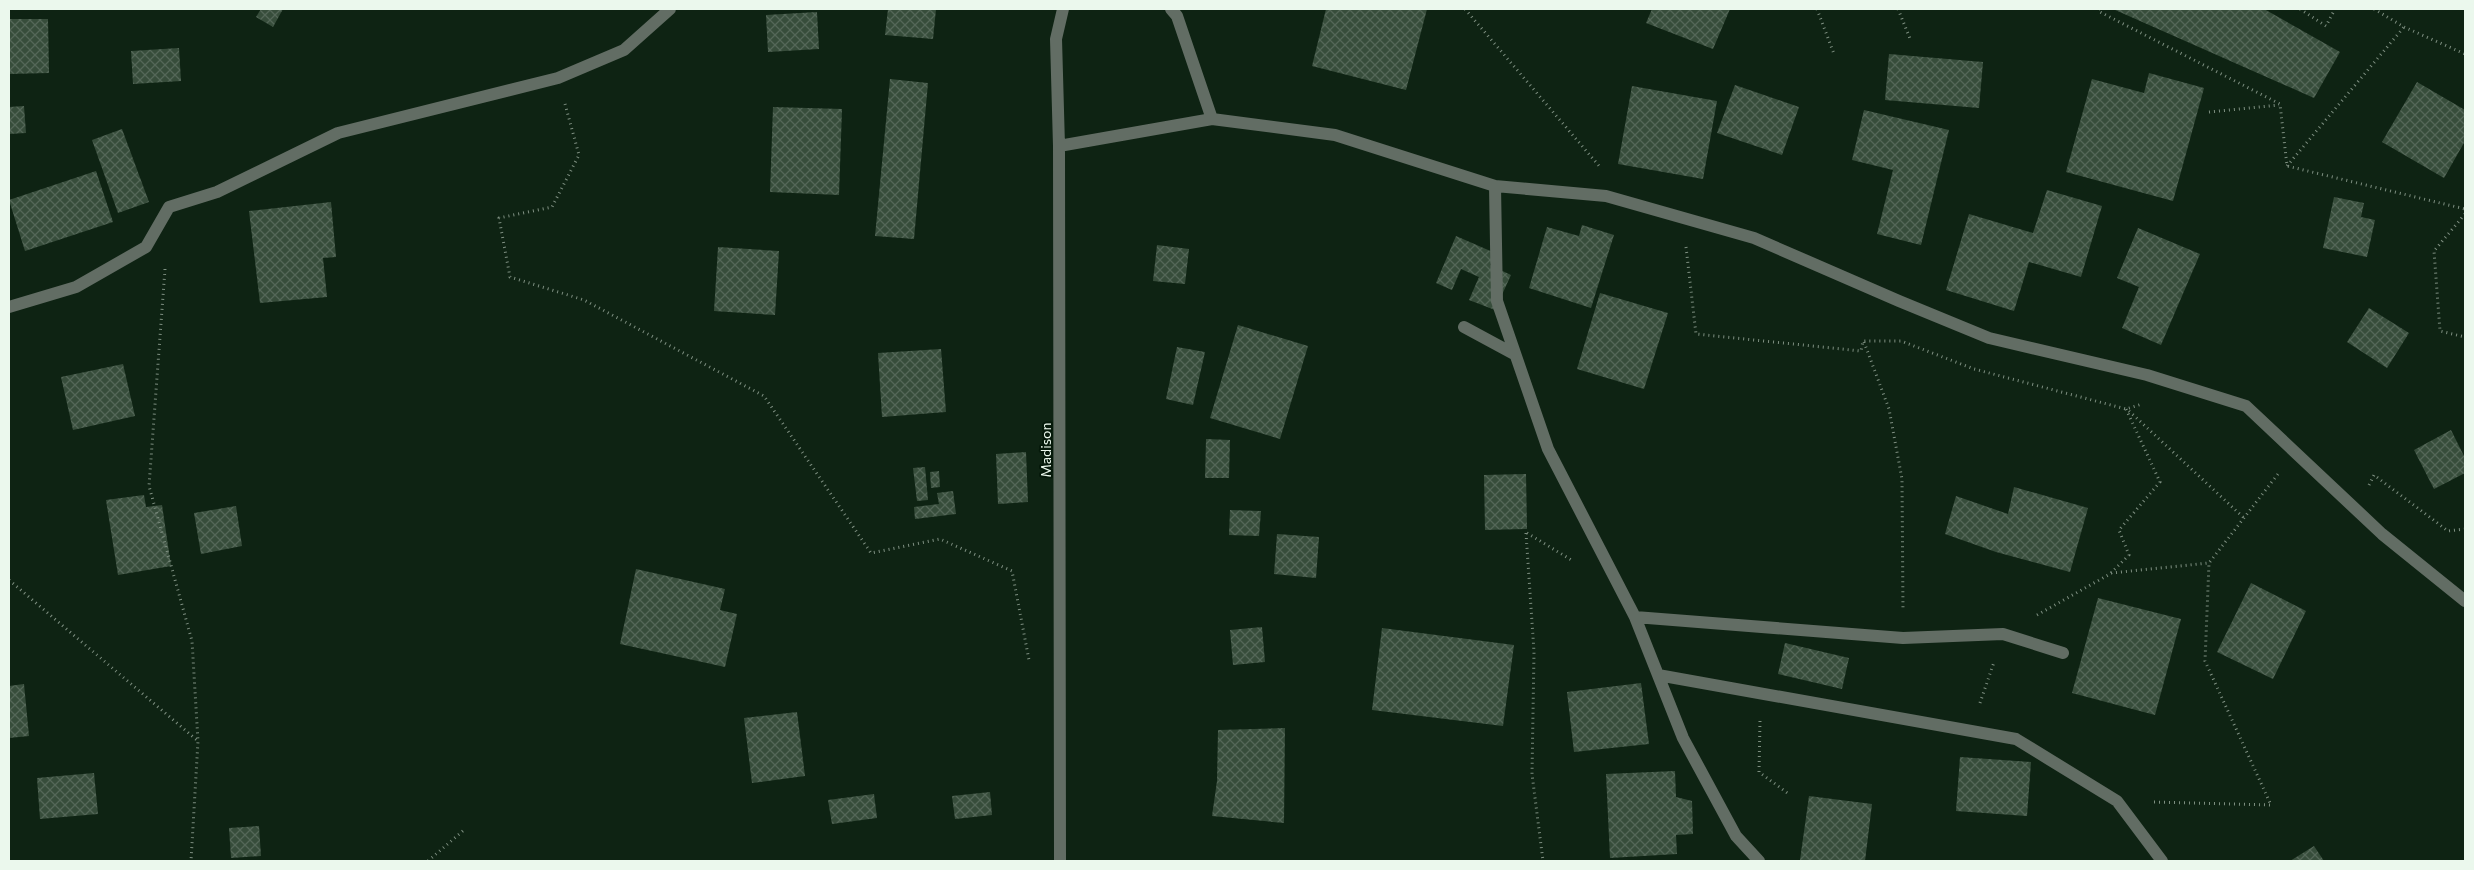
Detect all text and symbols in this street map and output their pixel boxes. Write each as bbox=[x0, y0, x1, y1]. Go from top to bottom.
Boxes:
street label: Madison bbox=[1037, 422, 1054, 478]

